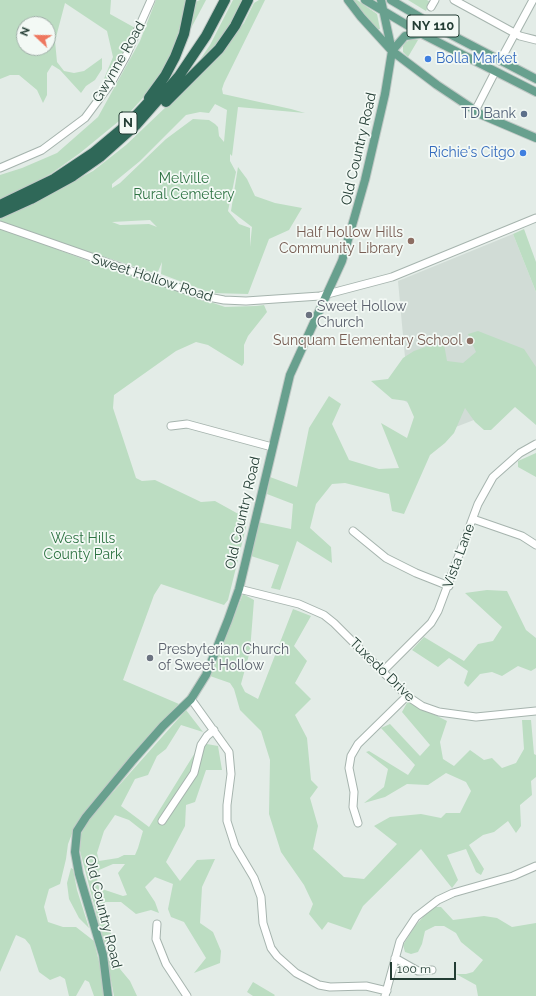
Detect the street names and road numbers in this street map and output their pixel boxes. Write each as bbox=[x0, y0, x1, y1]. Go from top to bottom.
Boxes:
road number: NY 110 bbox=[407, 15, 459, 37]
street label: Gwynne Road bbox=[89, 19, 149, 105]
street label: Old Country Road bbox=[338, 91, 380, 207]
road number: N bbox=[119, 112, 137, 134]
street label: Sweet Hollow Road bbox=[89, 250, 215, 306]
street label: Old Country Road bbox=[222, 455, 264, 571]
street label: Vista Lane bbox=[440, 521, 478, 591]
street label: Tuxedo Drive bbox=[346, 635, 418, 705]
street label: Old Country Road bbox=[81, 854, 125, 970]

